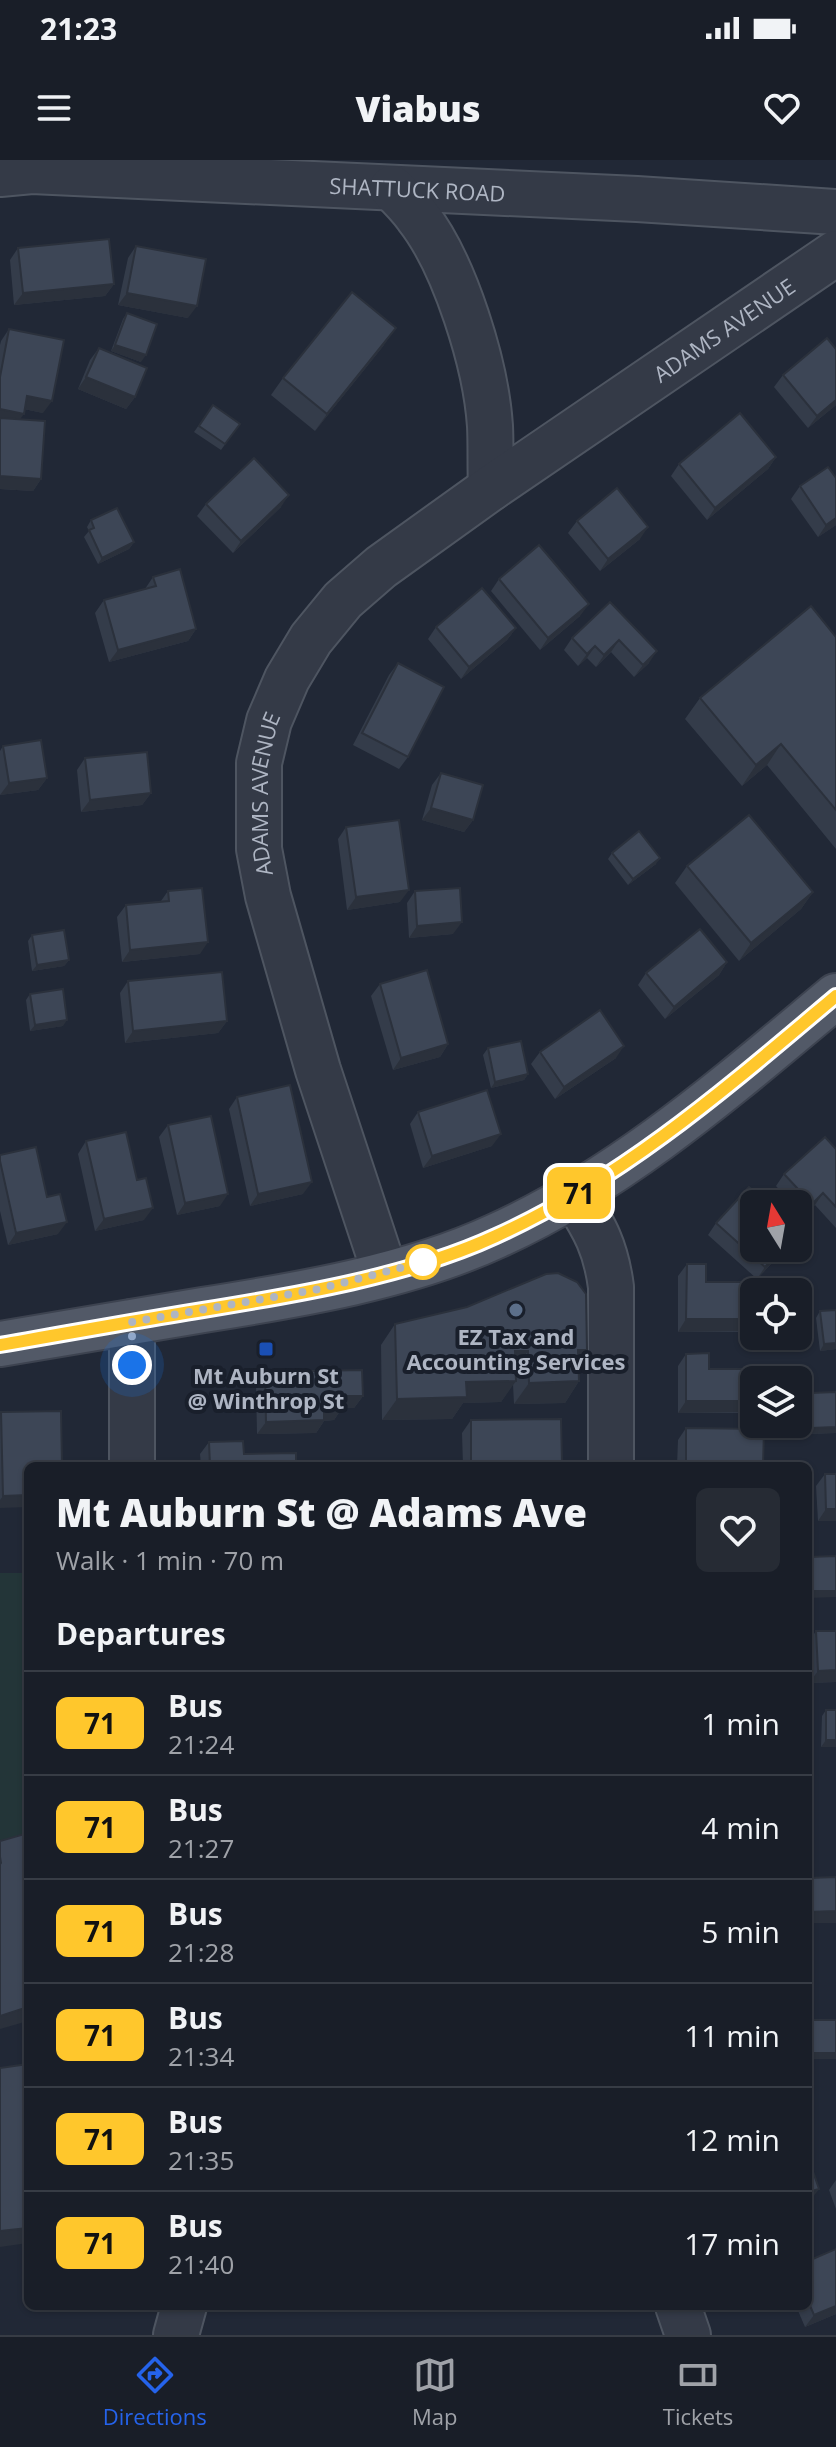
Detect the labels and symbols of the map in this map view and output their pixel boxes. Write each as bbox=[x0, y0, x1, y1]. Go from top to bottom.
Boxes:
street label: SHATTUCK ROAD bbox=[329, 170, 506, 208]
street label: ADAMS AVENUE bbox=[647, 270, 801, 388]
street label: ADAMS AVENUE bbox=[243, 707, 286, 879]
line badge: 71 bbox=[543, 1167, 615, 1219]
north arrow bbox=[740, 1190, 812, 1262]
unlabelled marker bbox=[406, 1245, 440, 1279]
marker: EZ Tax and Accounting Services bbox=[507, 1301, 525, 1319]
place label: EZ Tax and Accounting Services bbox=[407, 1321, 625, 1376]
marker: Mt Auburn St @ Winthrop St bbox=[257, 1340, 275, 1358]
your location bbox=[112, 1345, 152, 1385]
place label: Mt Auburn St @ Winthrop St bbox=[188, 1360, 344, 1415]

